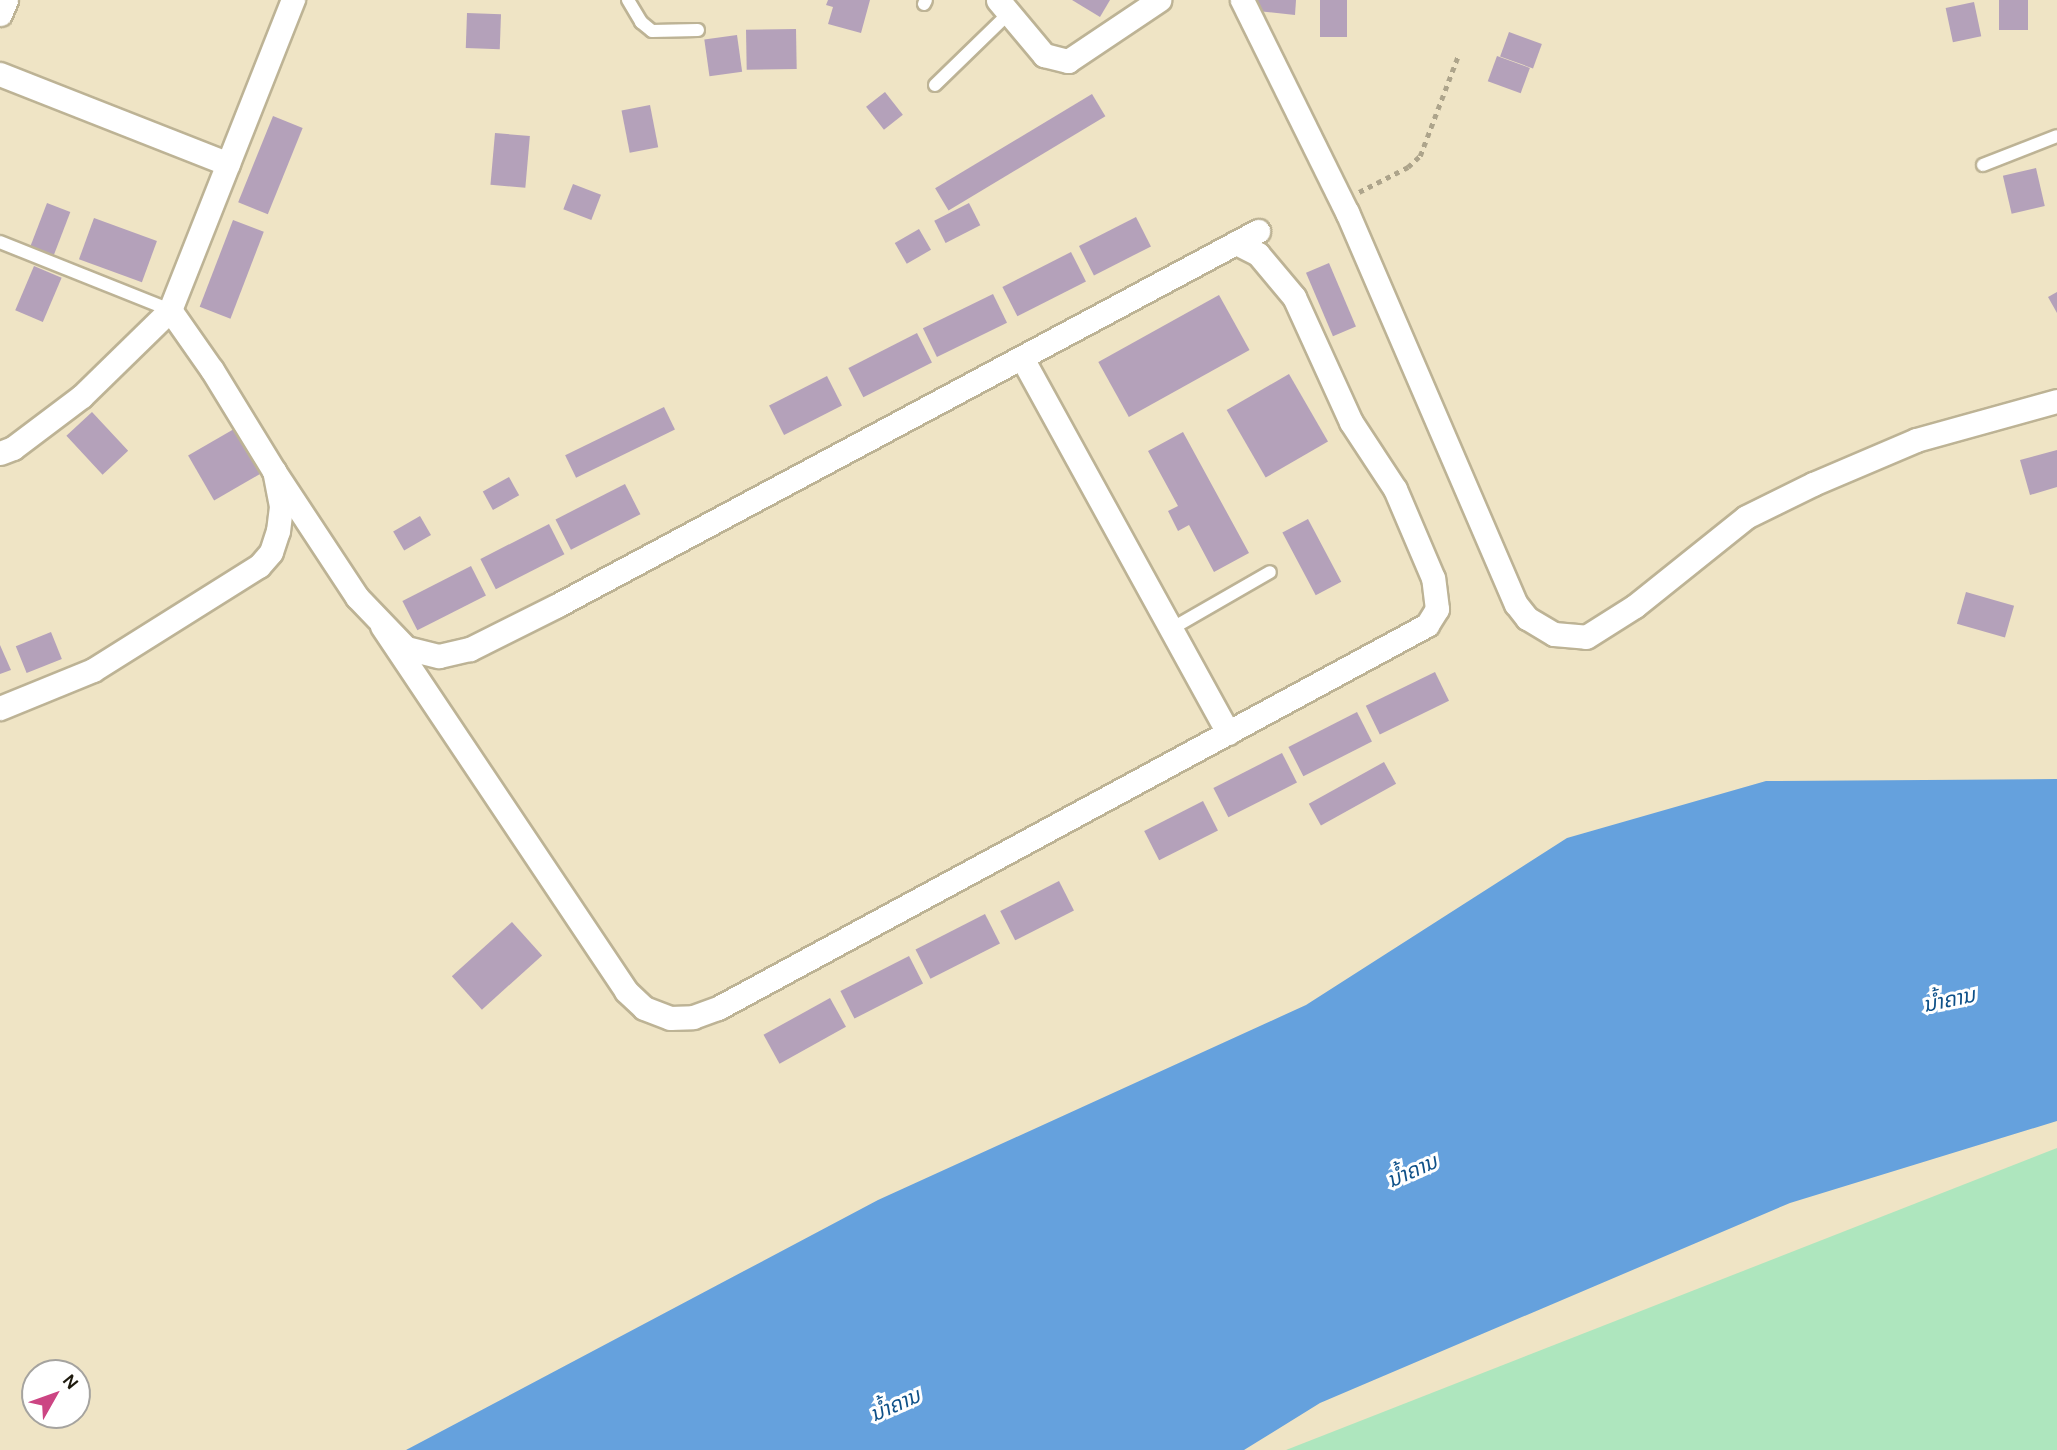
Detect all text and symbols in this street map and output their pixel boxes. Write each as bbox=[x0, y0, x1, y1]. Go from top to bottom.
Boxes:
water label: ນ້ຳຄານ bbox=[1921, 982, 1977, 1018]
water label: ນ້ຳຄານ bbox=[1383, 1149, 1441, 1193]
north arrow bbox=[21, 1359, 91, 1429]
text: N bbox=[58, 1369, 83, 1394]
water label: ນ້ຳຄານ bbox=[866, 1383, 924, 1427]

